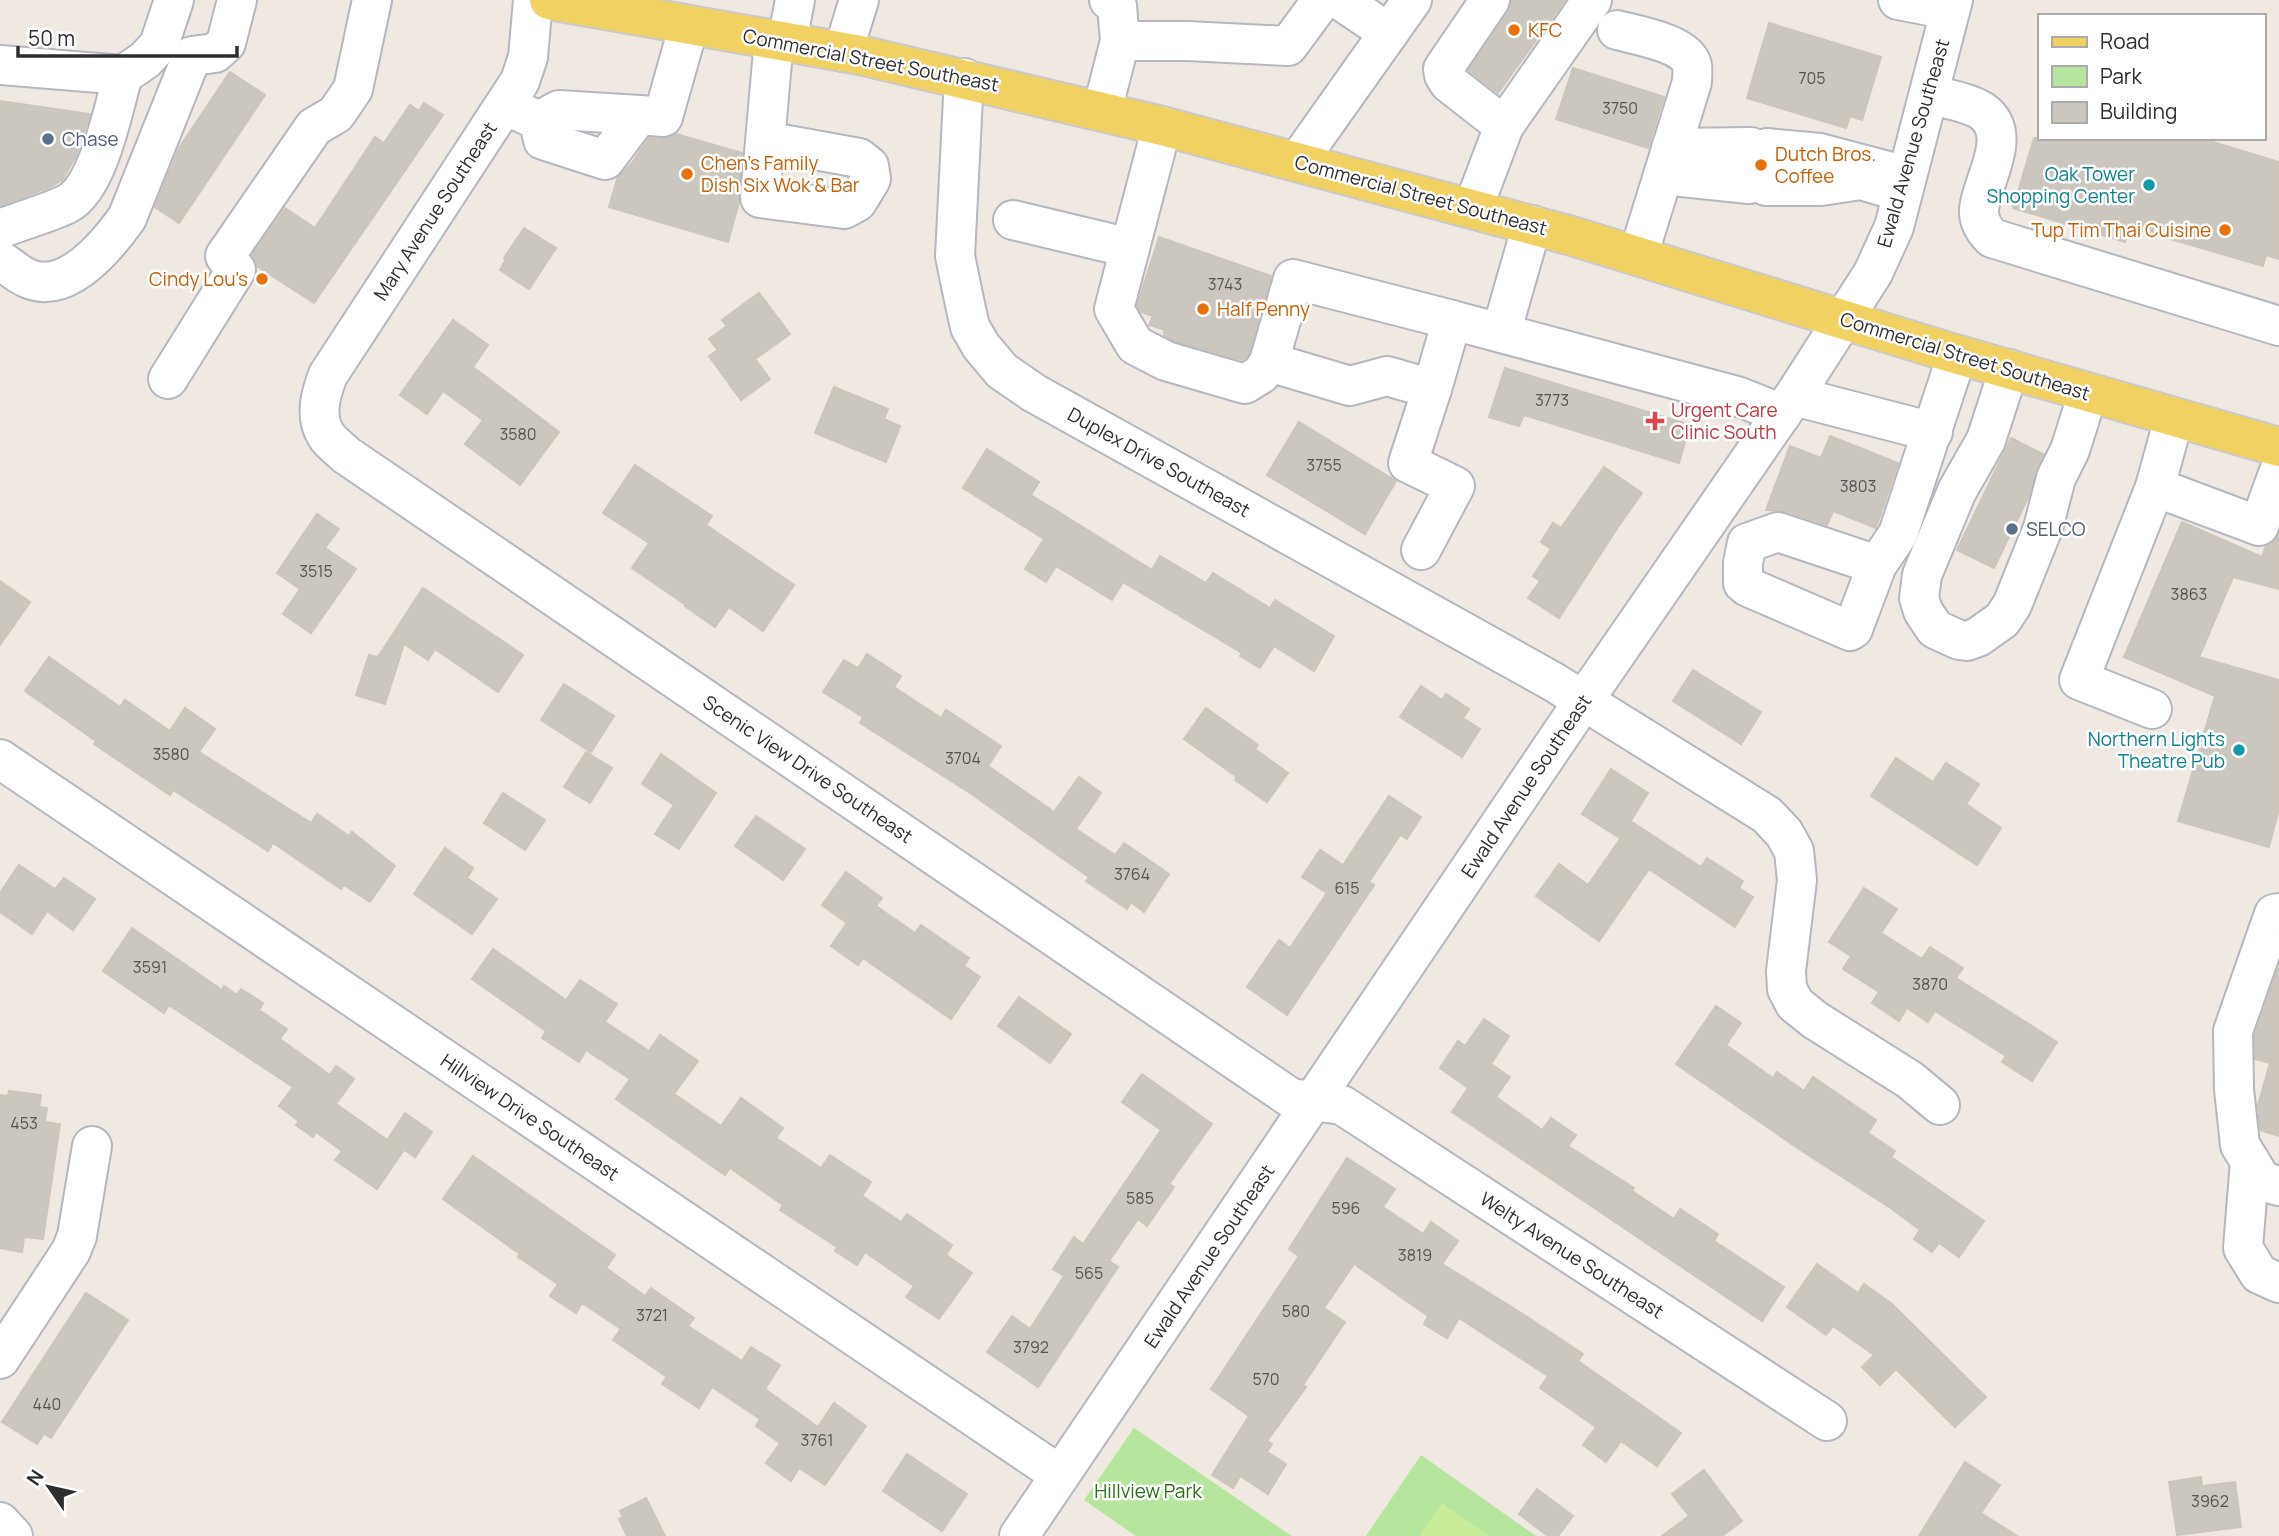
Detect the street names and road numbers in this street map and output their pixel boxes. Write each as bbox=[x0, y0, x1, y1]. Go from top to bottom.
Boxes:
street label: Commercial Street Southeast bbox=[741, 22, 1001, 98]
street label: Ewald Avenue Southeast bbox=[1871, 36, 1955, 250]
street label: Mary Avenue Southeast bbox=[367, 117, 503, 305]
street label: Commercial Street Southeast bbox=[1292, 149, 1550, 241]
street label: Commercial Street Southeast bbox=[1837, 306, 2093, 406]
street label: Duplex Drive Southeast bbox=[1063, 401, 1255, 523]
street label: Scenic View Drive Southeast bbox=[698, 689, 918, 849]
street label: Ewald Avenue Southeast bbox=[1455, 689, 1597, 883]
street label: Hillview Drive Southeast bbox=[436, 1048, 624, 1186]
street label: Ewald Avenue Southeast bbox=[1138, 1159, 1280, 1353]
street label: Welty Avenue Southeast bbox=[1475, 1186, 1669, 1324]

